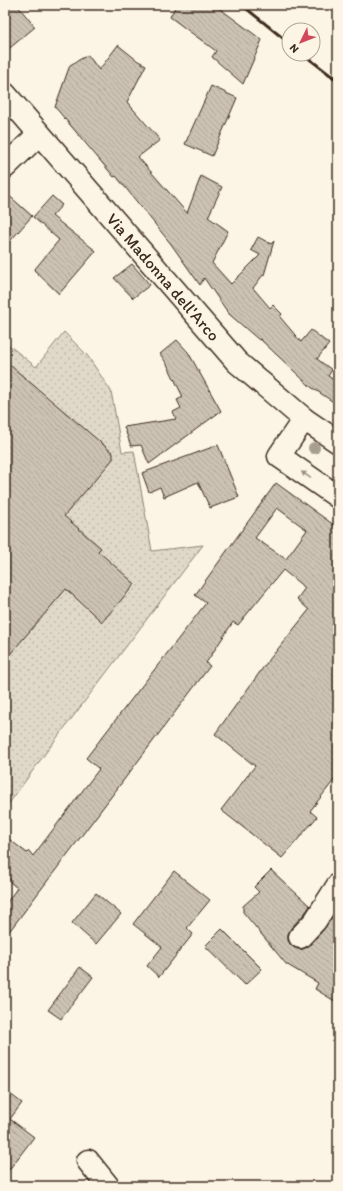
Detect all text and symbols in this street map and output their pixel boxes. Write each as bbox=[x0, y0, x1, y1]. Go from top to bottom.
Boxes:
north arrow bbox=[281, 22, 321, 62]
text: N bbox=[287, 41, 301, 56]
street label: Via Madonna dell'Arco bbox=[103, 209, 224, 345]
one-way arrow bbox=[301, 471, 311, 479]

